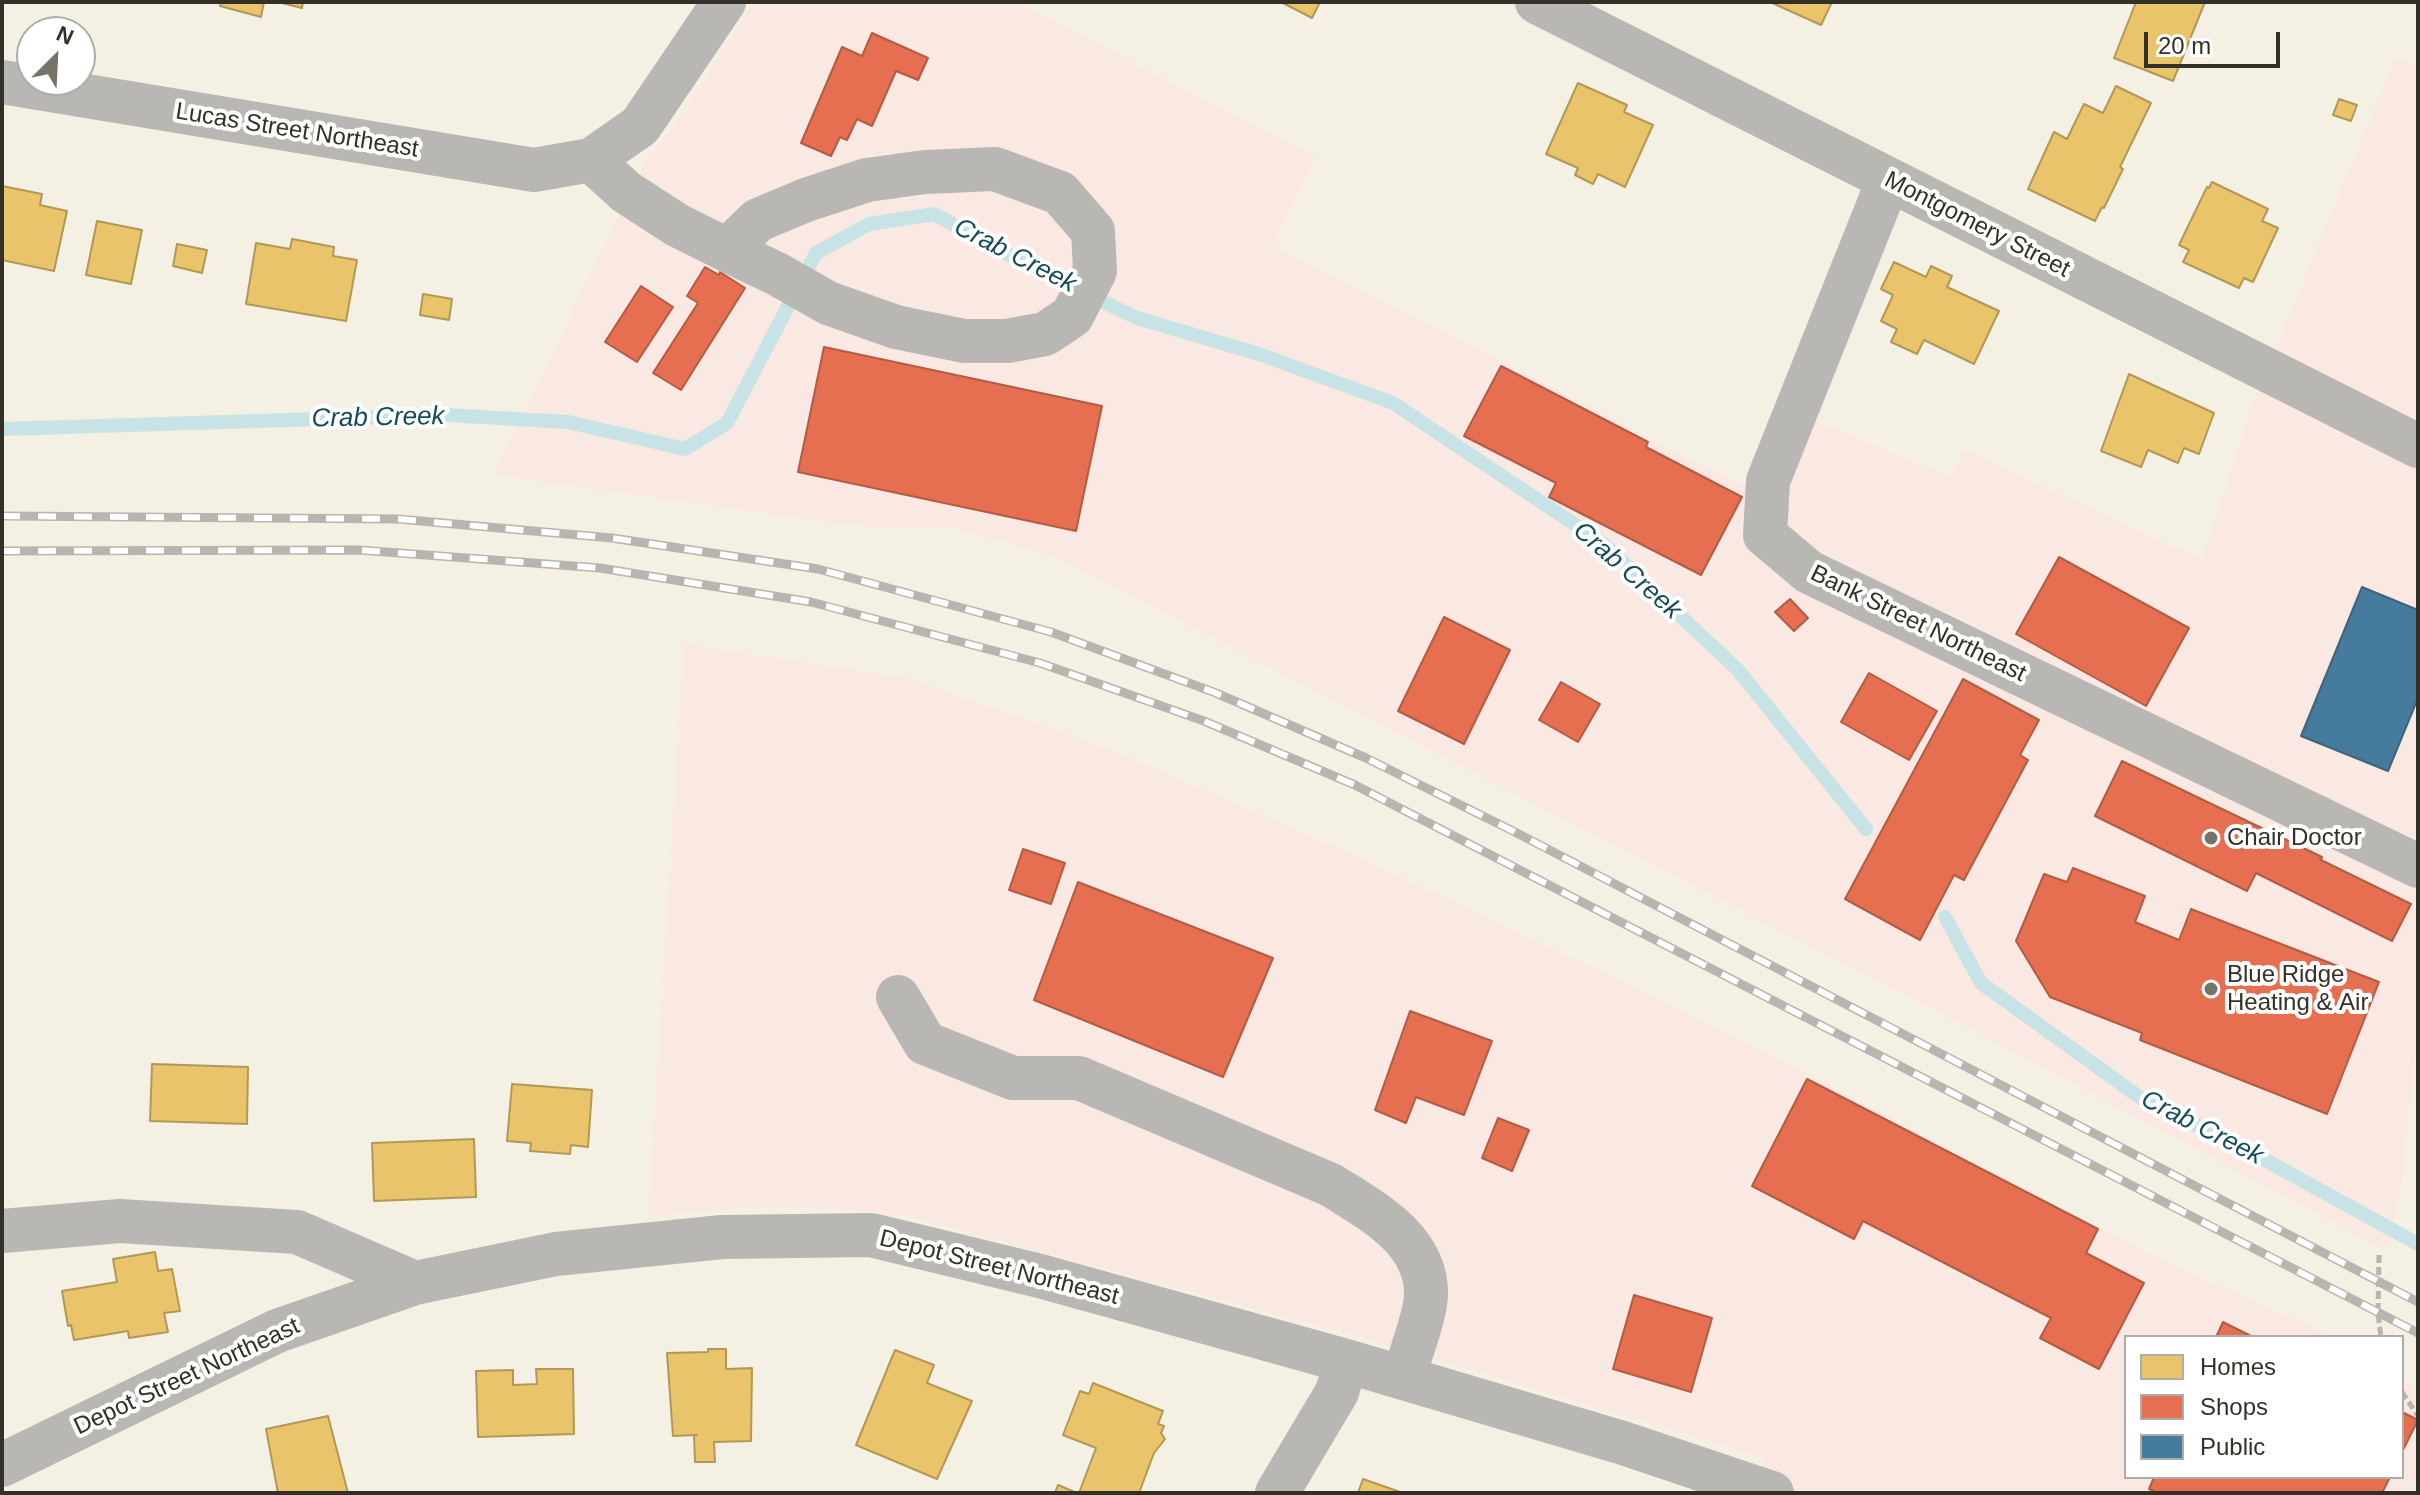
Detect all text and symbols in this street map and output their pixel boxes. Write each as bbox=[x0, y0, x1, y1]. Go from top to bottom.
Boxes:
north arrow bbox=[16, 16, 96, 96]
scale bar bbox=[2148, 16, 2284, 66]
text: N bbox=[53, 21, 77, 50]
text: 20 m bbox=[2158, 32, 2211, 59]
street label: Lucas Street Northeast bbox=[174, 98, 420, 164]
street label: Montgomery Street bbox=[1880, 166, 2074, 284]
water label: Crab Creek bbox=[949, 212, 1081, 300]
water label: Crab Creek bbox=[311, 401, 445, 435]
water label: Crab Creek bbox=[1567, 516, 1687, 626]
street label: Bank Street Northeast bbox=[1806, 559, 2030, 689]
place label: Chair Doctor bbox=[2227, 824, 2362, 852]
marker: Chair Doctor bbox=[2202, 829, 2220, 847]
place label: Blue Ridge Heating & Air bbox=[2227, 961, 2368, 1017]
marker: Blue Ridge Heating & Air bbox=[2202, 980, 2220, 998]
water label: Crab Creek bbox=[2136, 1084, 2268, 1172]
street label: Depot Street Northeast bbox=[876, 1224, 1122, 1312]
street label: Depot Street Northeast bbox=[70, 1312, 304, 1442]
legend bbox=[2124, 1335, 2404, 1479]
text: Homes bbox=[2200, 1353, 2276, 1380]
text: Shops bbox=[2200, 1393, 2268, 1420]
text: Public bbox=[2200, 1433, 2265, 1460]

